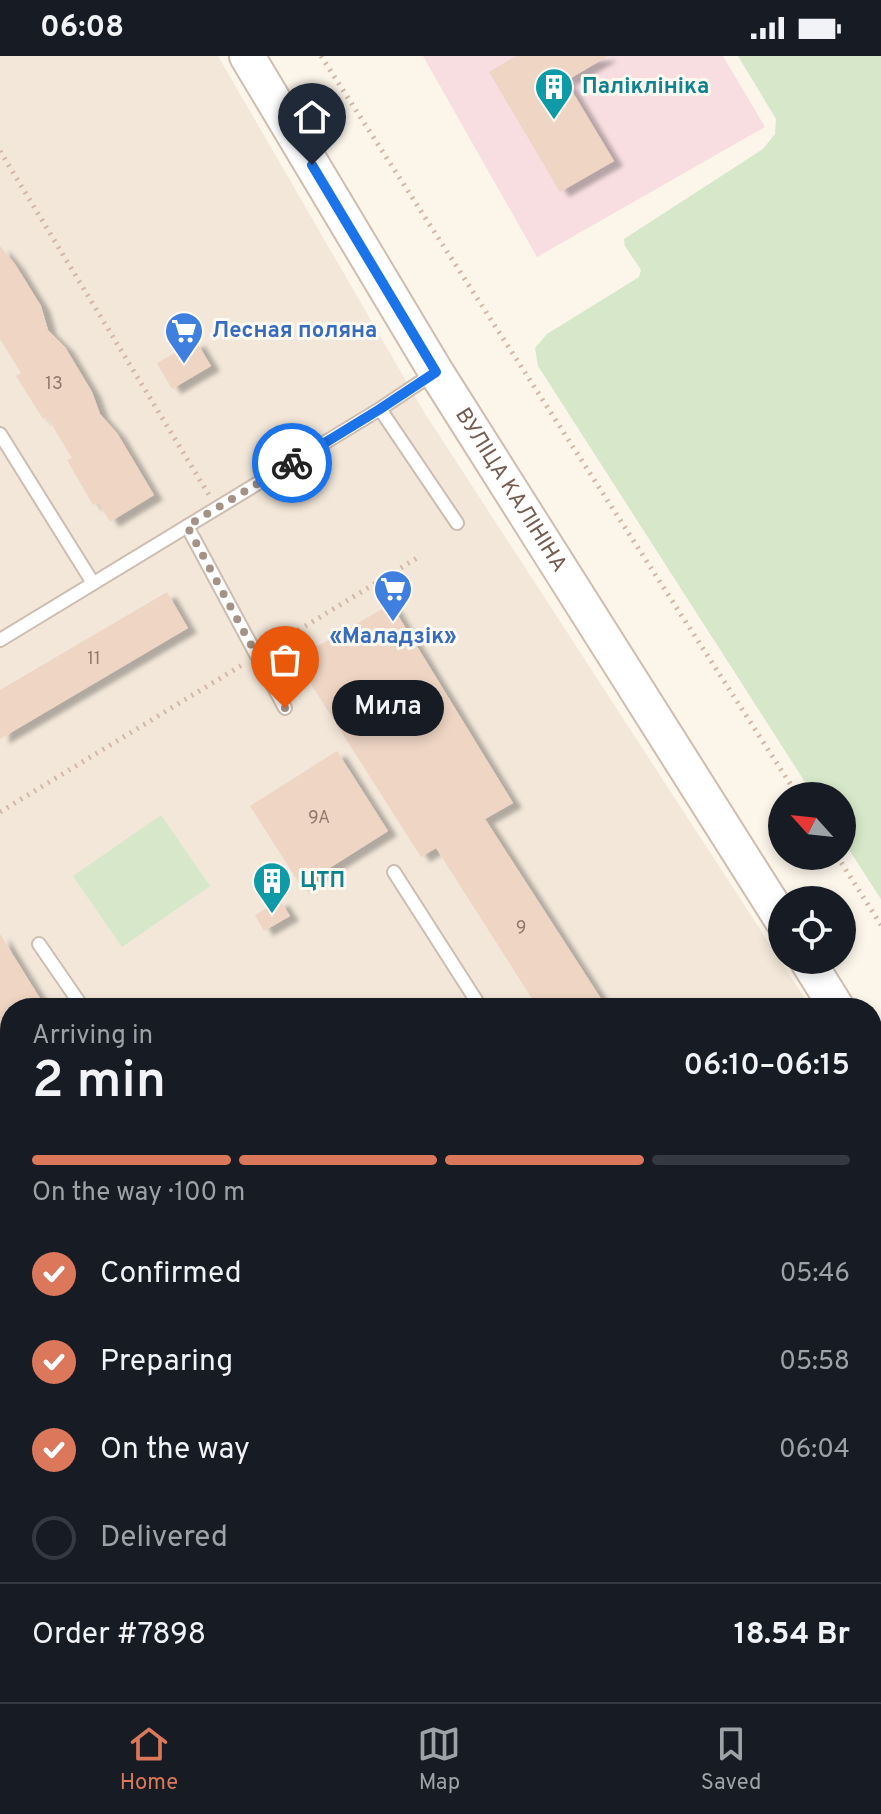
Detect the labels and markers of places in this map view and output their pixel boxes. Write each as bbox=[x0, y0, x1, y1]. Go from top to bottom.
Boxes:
building icon: Паліклініка bbox=[533, 66, 575, 121]
place label: Паліклініка bbox=[582, 74, 709, 101]
pin bbox=[278, 83, 346, 165]
supermarket icon: Лесная поляна bbox=[163, 310, 205, 365]
place label: Лесная поляна bbox=[212, 318, 377, 345]
supermarket icon: «Маладзік» bbox=[372, 568, 414, 623]
place label: «Маладзік» bbox=[329, 624, 457, 651]
pin bbox=[251, 626, 319, 708]
callout: Мила bbox=[333, 680, 445, 736]
building icon: ЦТП bbox=[251, 860, 293, 915]
place label: ЦТП bbox=[300, 868, 345, 895]

